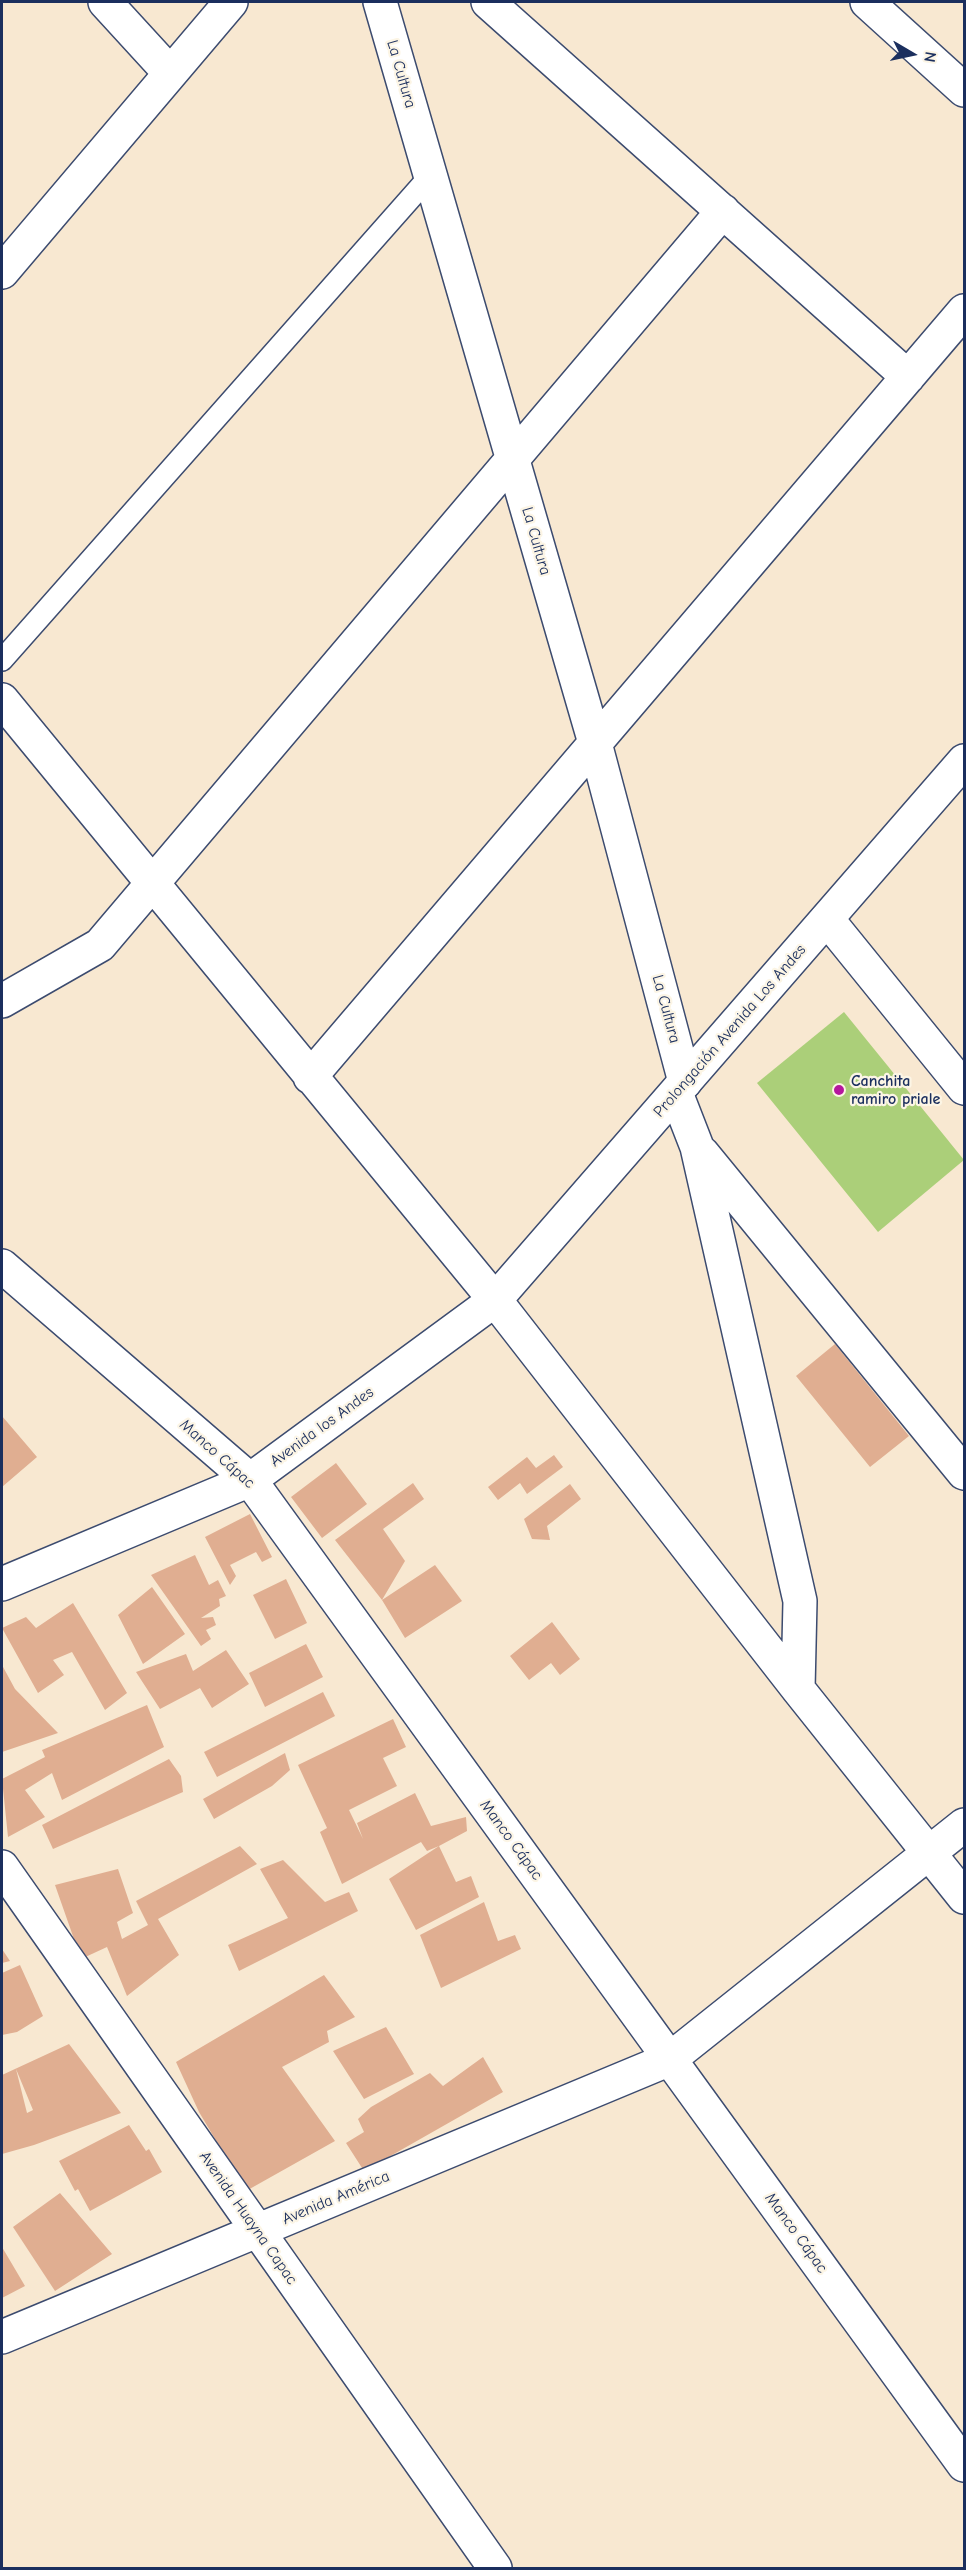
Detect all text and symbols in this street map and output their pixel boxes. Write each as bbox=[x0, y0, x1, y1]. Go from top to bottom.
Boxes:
north arrow bbox=[882, 24, 942, 84]
street label: La Cultura bbox=[382, 38, 420, 110]
text: N bbox=[920, 50, 939, 63]
street label: La Cultura bbox=[517, 505, 555, 577]
street label: Prolongación Avenida Los Andes bbox=[650, 941, 810, 1121]
street label: La Cultura bbox=[648, 973, 684, 1045]
place label: Canchita ramiro priale bbox=[851, 1071, 940, 1109]
marker: Canchita ramiro priale bbox=[832, 1083, 846, 1097]
street label: Avenida los Andes bbox=[266, 1383, 378, 1471]
street label: Manco Cápac bbox=[175, 1415, 259, 1493]
street label: Manco Cápac bbox=[475, 1796, 547, 1884]
street label: Avenida Huayna Capac bbox=[195, 2148, 301, 2288]
street label: Avenida América bbox=[279, 2167, 393, 2229]
street label: Manco Cápac bbox=[760, 2189, 832, 2277]

